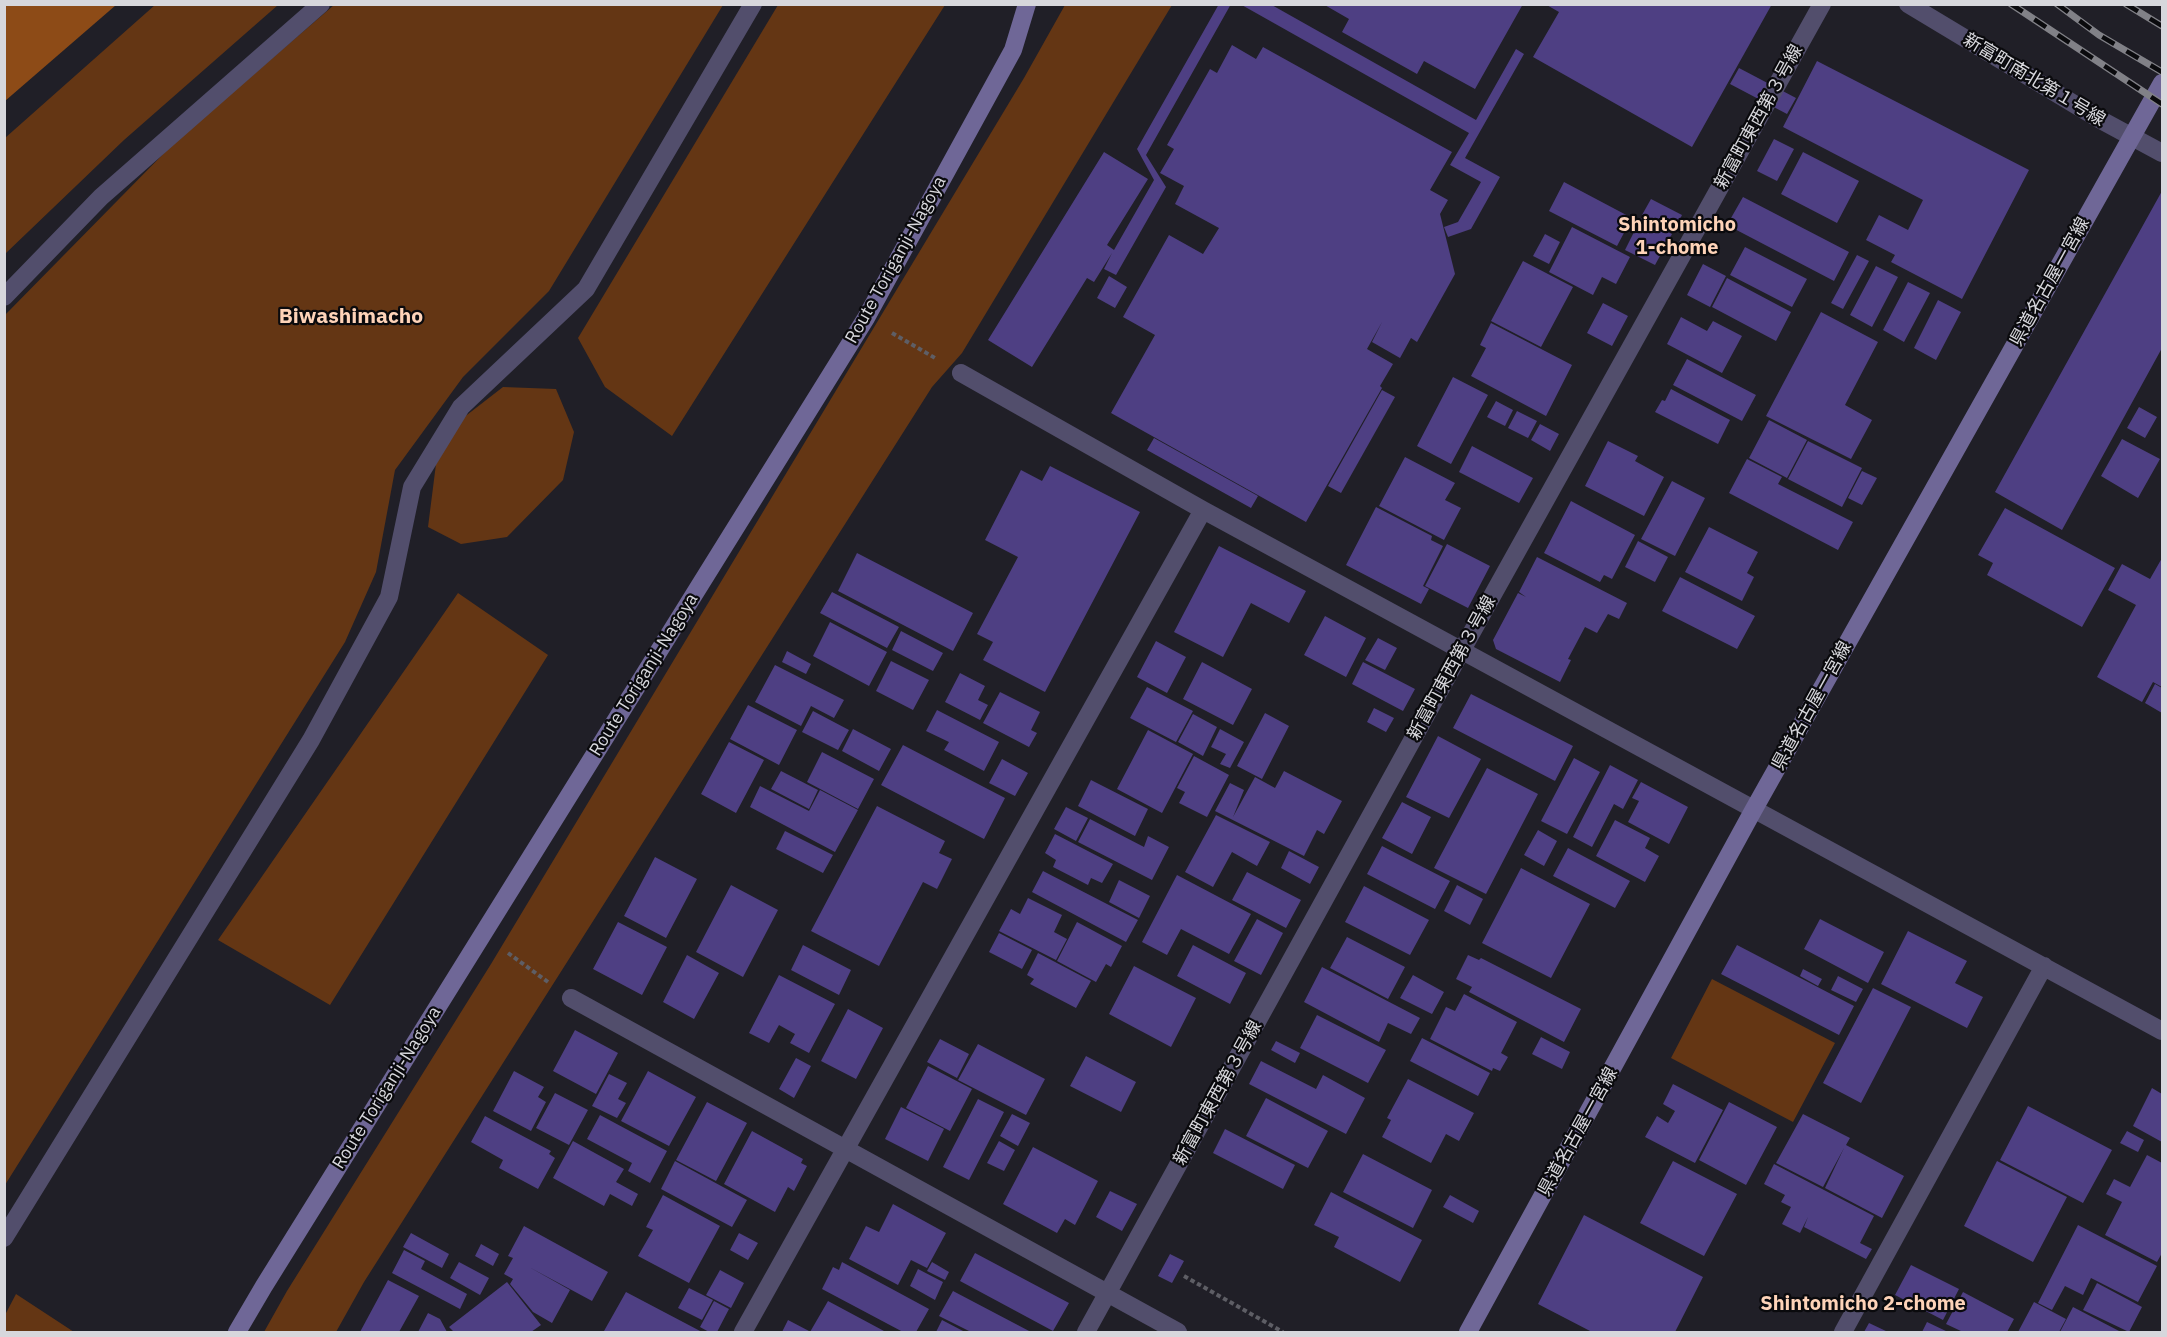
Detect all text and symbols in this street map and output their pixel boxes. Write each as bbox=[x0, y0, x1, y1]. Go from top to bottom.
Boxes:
street label: 新富町南北第１号線 bbox=[1959, 29, 2109, 131]
street label: 新富町東西第３号線 bbox=[1710, 41, 1808, 193]
street label: Route Toriganji-Nagoya bbox=[841, 173, 951, 347]
district label: Shintomicho 1-chome bbox=[1618, 213, 1736, 260]
street label: 県道名古屋一宮線 bbox=[2006, 214, 2094, 350]
district label: Biwashimacho bbox=[279, 304, 423, 330]
street label: Route Toriganji-Nagoya bbox=[585, 590, 703, 760]
street label: 新富町東西第３号線 bbox=[1403, 592, 1501, 744]
street label: 県道名古屋一宮線 bbox=[1768, 638, 1856, 774]
street label: Route Toriganji-Nagoya bbox=[328, 1003, 446, 1173]
street label: 新富町東西第３号線 bbox=[1169, 1017, 1267, 1169]
street label: 県道名古屋一宮線 bbox=[1534, 1064, 1622, 1200]
district label: Shintomicho 2-chome bbox=[1760, 1292, 1966, 1316]

